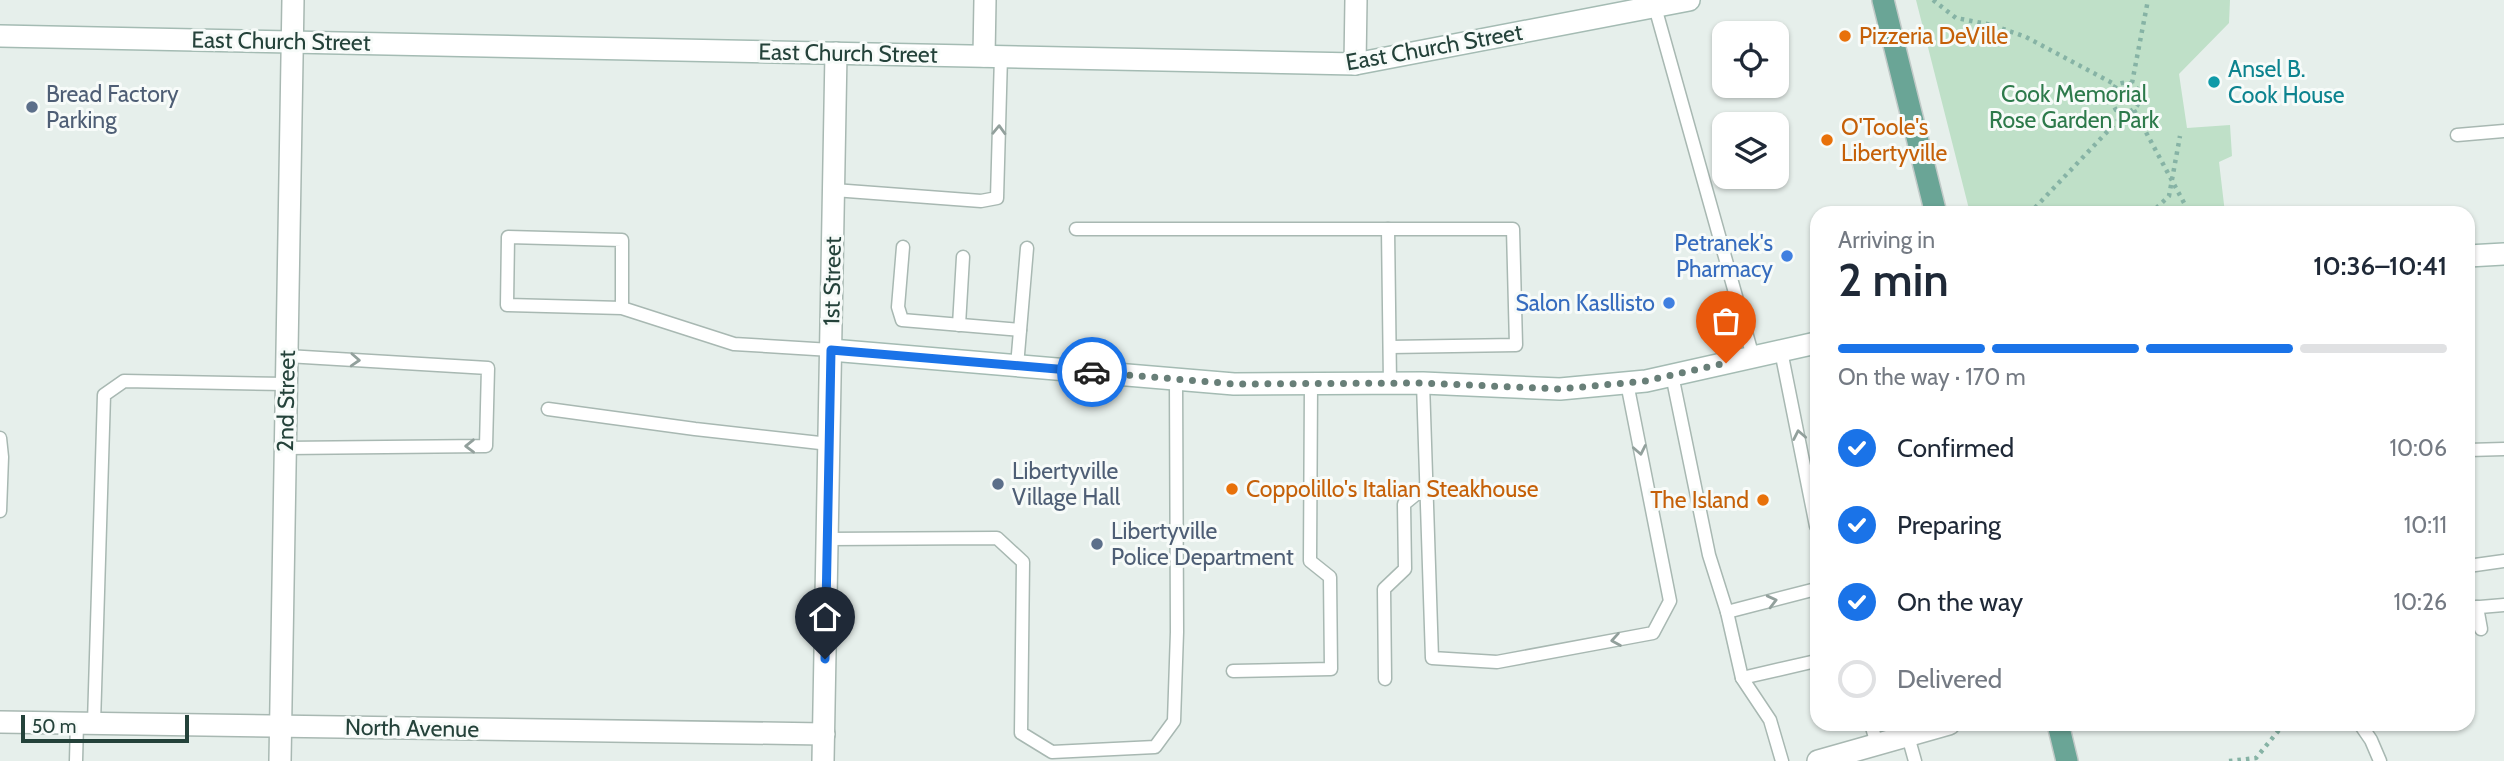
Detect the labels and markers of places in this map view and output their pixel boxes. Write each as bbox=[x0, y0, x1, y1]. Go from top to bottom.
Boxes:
place label: Pizzeria DeVille bbox=[1859, 22, 2008, 50]
marker: Pizzeria DeVille bbox=[1837, 28, 1853, 44]
place label: Ansel B. Cook House bbox=[2228, 55, 2345, 109]
marker: Ansel B. Cook House bbox=[2206, 74, 2222, 90]
place label: Bread Factory Parking bbox=[46, 80, 179, 134]
marker: Bread Factory Parking bbox=[24, 99, 40, 115]
place label: O'Toole's Libertyville bbox=[1841, 113, 1948, 167]
marker: O'Toole's Libertyville bbox=[1819, 132, 1835, 148]
place label: Petranek's Pharmacy bbox=[1674, 229, 1773, 283]
marker: Petranek's Pharmacy bbox=[1779, 248, 1795, 264]
place label: Salon Kasllisto bbox=[1515, 289, 1655, 317]
pin bbox=[1696, 291, 1756, 363]
marker: Salon Kasllisto bbox=[1661, 295, 1677, 311]
place label: Libertyville Village Hall bbox=[1012, 457, 1121, 511]
place label: Coppolillo's Italian Steakhouse bbox=[1246, 475, 1539, 503]
marker: Libertyville Village Hall bbox=[990, 476, 1006, 492]
marker: Coppolillo's Italian Steakhouse bbox=[1224, 481, 1240, 497]
place label: The Island bbox=[1650, 486, 1749, 514]
marker: The Island bbox=[1755, 492, 1771, 508]
place label: Libertyville Police Department bbox=[1111, 517, 1294, 571]
marker: Libertyville Police Department bbox=[1089, 536, 1105, 552]
pin bbox=[795, 587, 855, 659]

